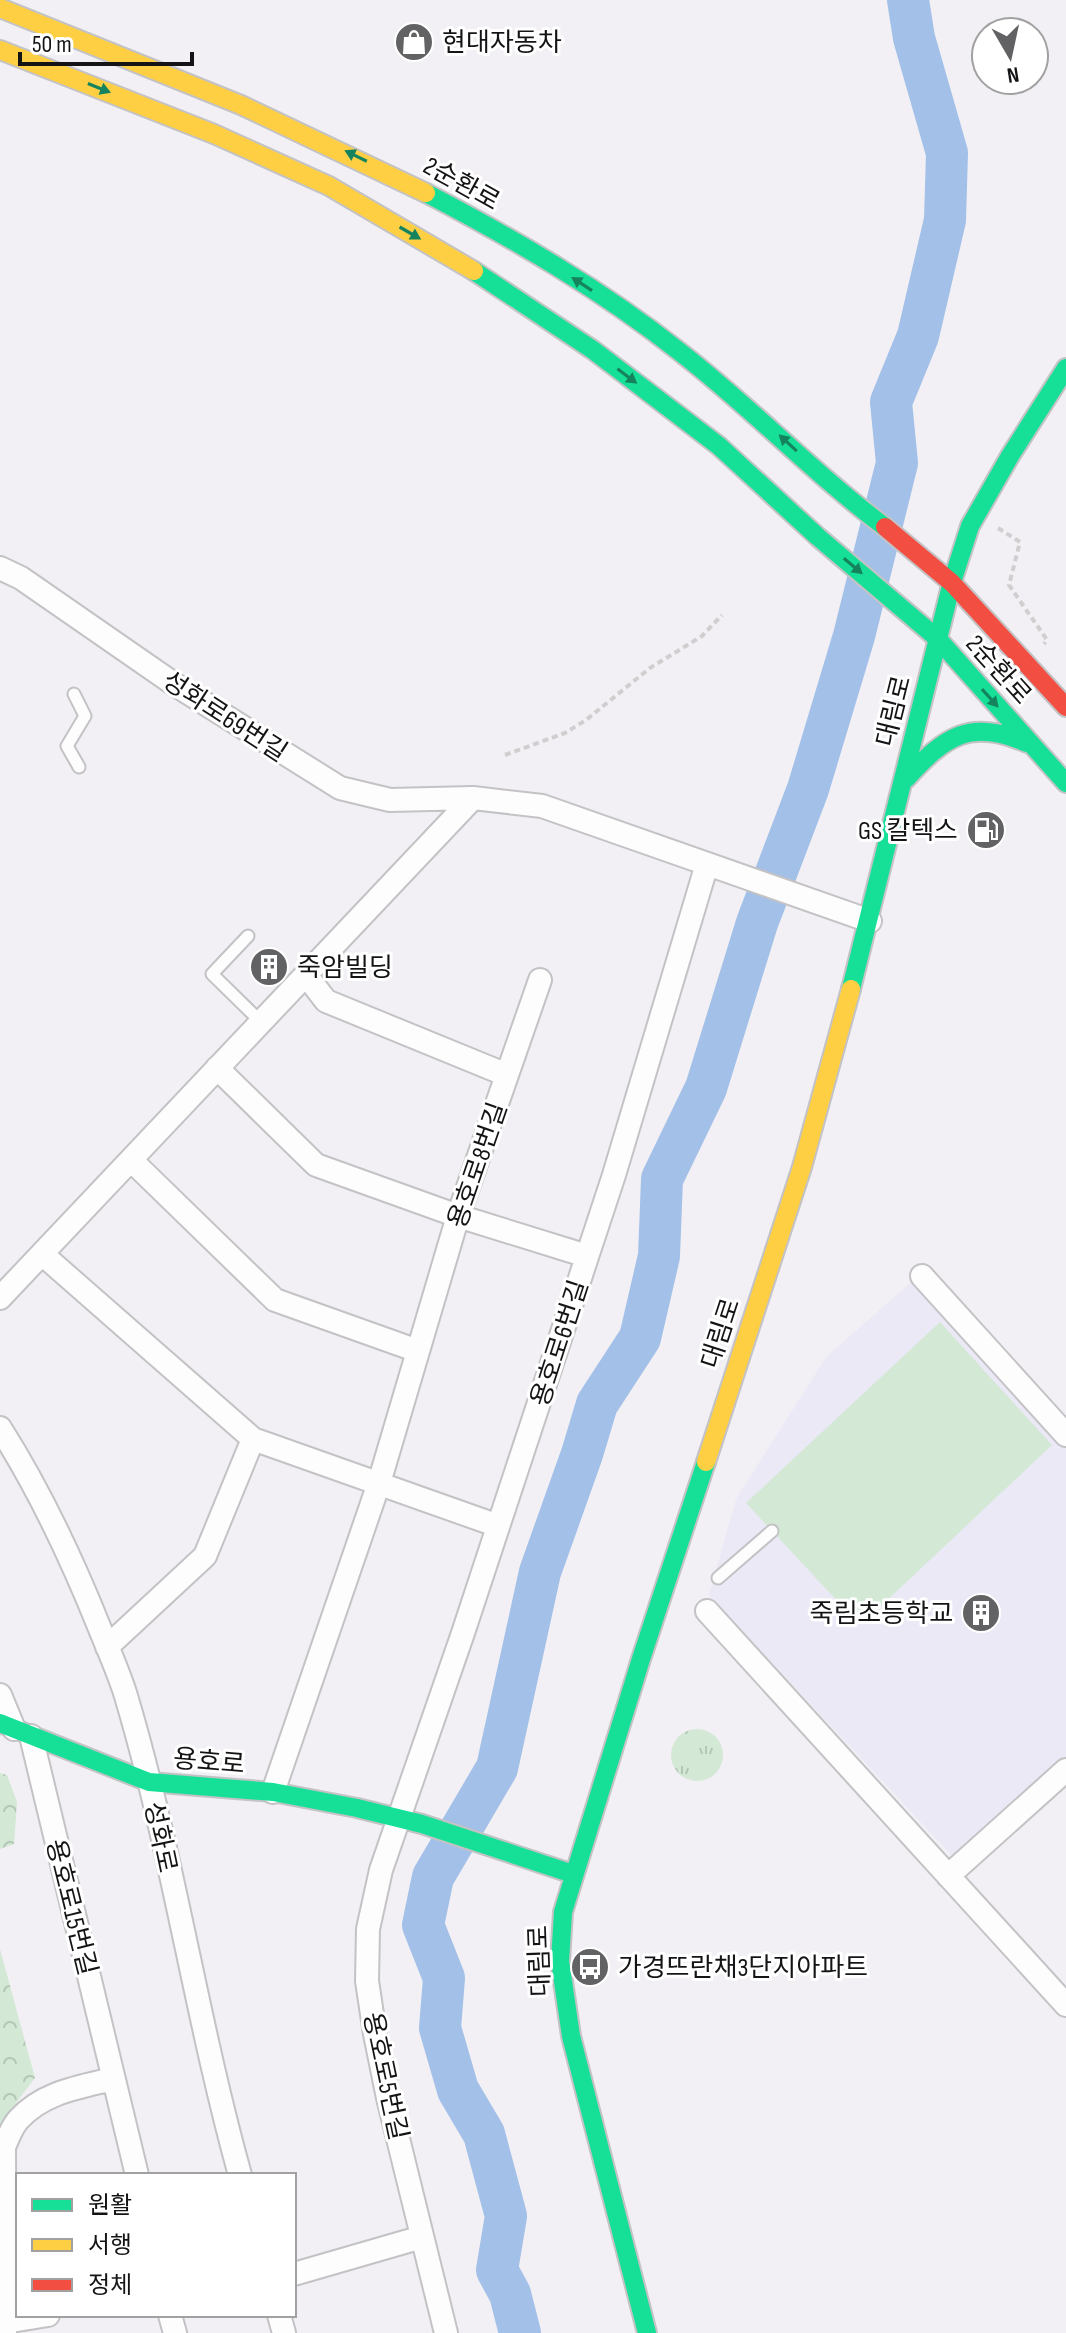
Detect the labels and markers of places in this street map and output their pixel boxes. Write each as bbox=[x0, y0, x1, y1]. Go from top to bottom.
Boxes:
shop icon: 현대자동차 bbox=[393, 21, 435, 63]
place label: 현대자동차 bbox=[442, 28, 562, 59]
fuel station icon: GS 칼텍스 bbox=[965, 809, 1007, 851]
place label: GS 칼텍스 bbox=[858, 816, 958, 847]
building icon: 죽암빌딩 bbox=[248, 946, 290, 988]
place label: 죽암빌딩 bbox=[297, 953, 393, 984]
building icon: 죽림초등학교 bbox=[960, 1592, 1002, 1634]
place label: 죽림초등학교 bbox=[809, 1599, 953, 1630]
bus stop icon: 가경뜨란채3단지아파트 bbox=[569, 1946, 611, 1988]
place label: 가경뜨란채3단지아파트 bbox=[618, 1953, 868, 1984]

